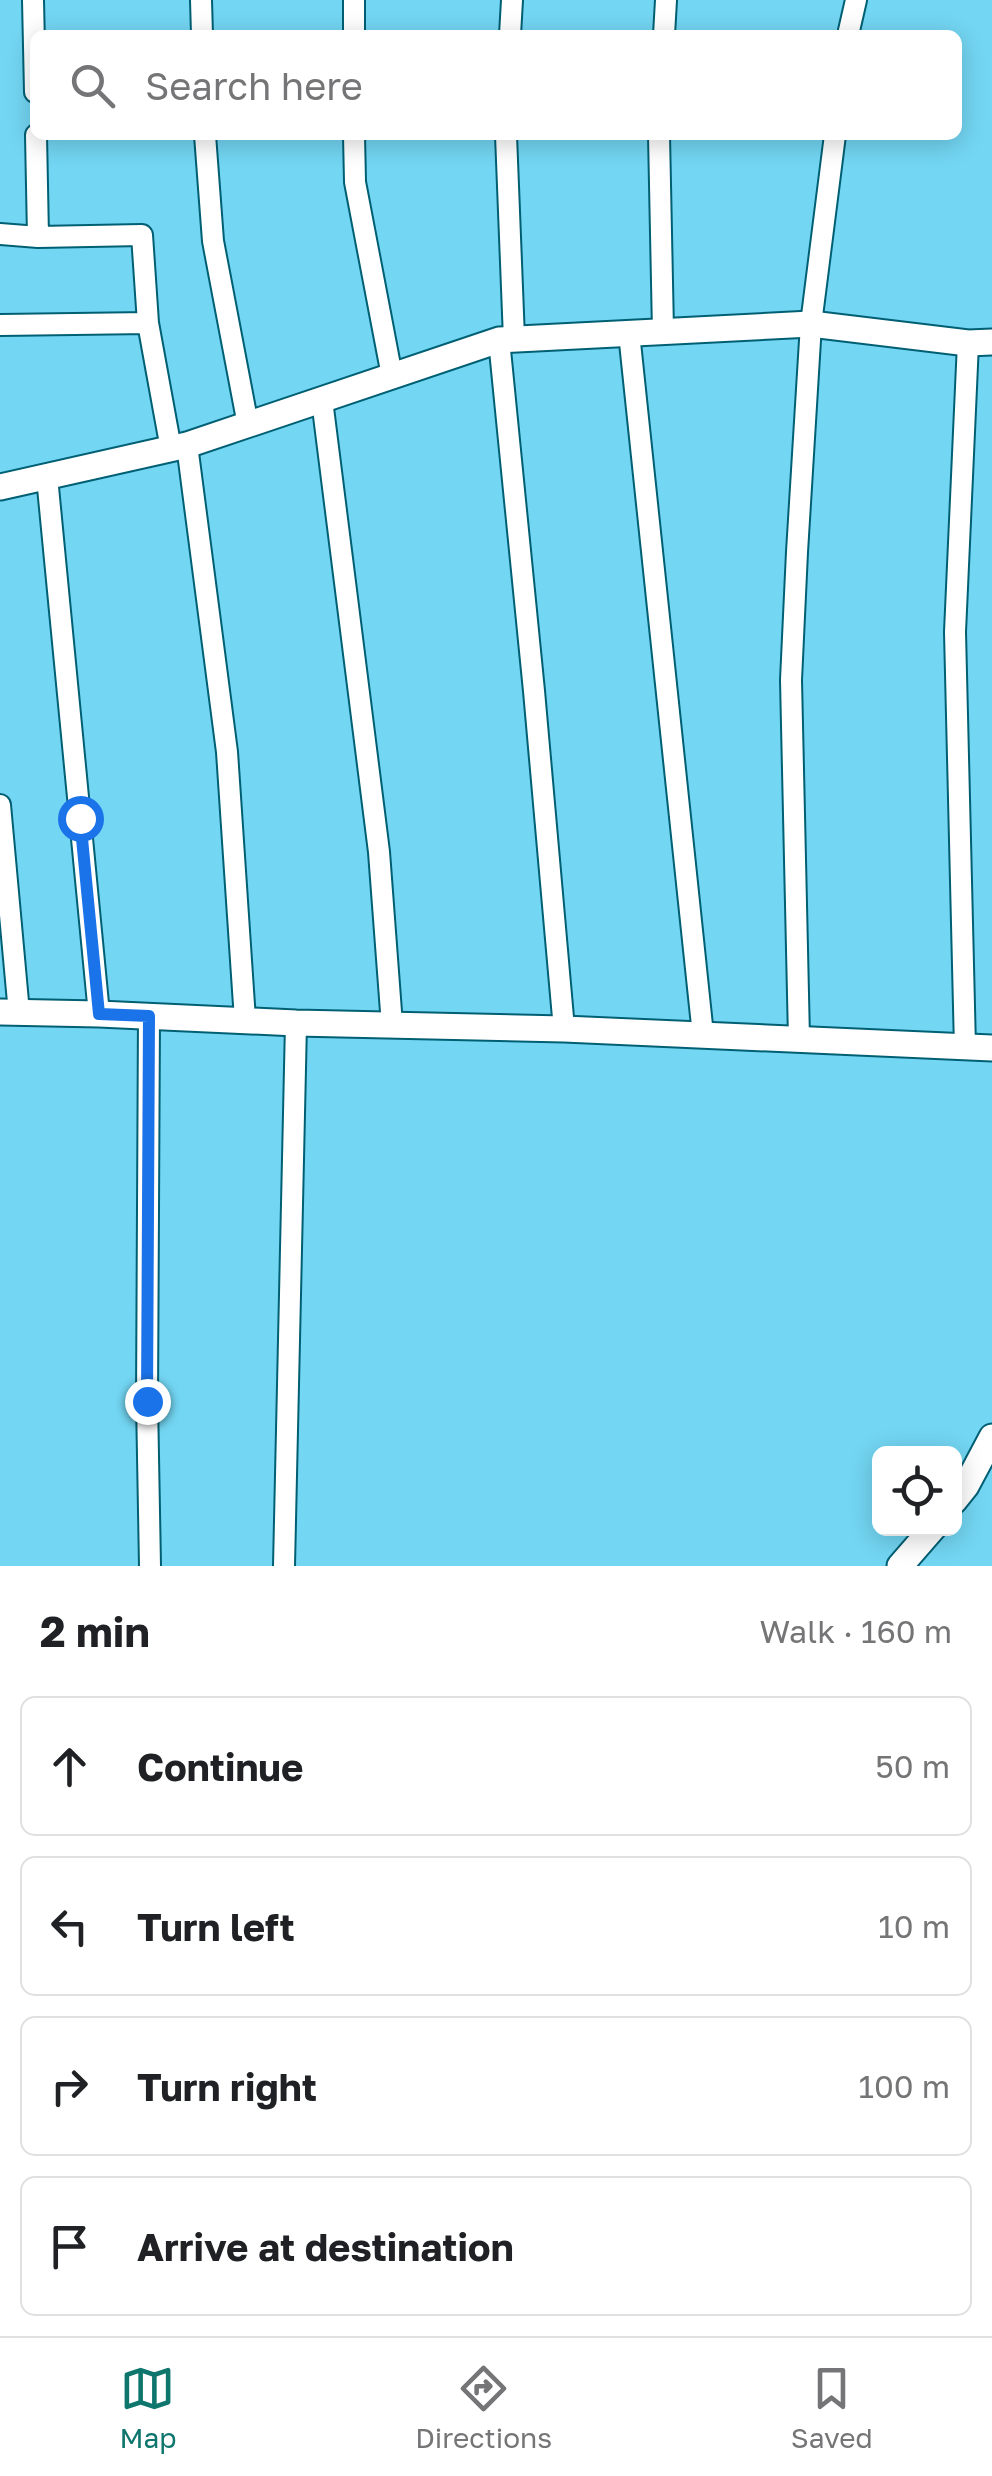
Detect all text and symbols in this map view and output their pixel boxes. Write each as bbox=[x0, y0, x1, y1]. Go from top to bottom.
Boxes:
search box bbox=[30, 30, 962, 140]
icon: search bbox=[65, 58, 120, 113]
text: Search here bbox=[145, 63, 363, 108]
route start bbox=[58, 796, 104, 842]
route end bbox=[125, 1379, 171, 1425]
map controls bbox=[872, 1446, 962, 1536]
button: locate bbox=[872, 1446, 962, 1536]
text: 2 min bbox=[40, 1606, 150, 1656]
text: Walk · 160 m bbox=[760, 1612, 952, 1650]
icon: ahead bbox=[42, 1739, 97, 1794]
text: Continue bbox=[137, 1744, 303, 1789]
text: 50 m bbox=[875, 1747, 950, 1785]
icon: left bbox=[42, 1899, 97, 1954]
text: Turn left bbox=[137, 1904, 295, 1949]
text: 10 m bbox=[878, 1907, 950, 1945]
icon: right bbox=[42, 2059, 97, 2114]
text: Turn right bbox=[137, 2064, 317, 2109]
text: 100 m bbox=[858, 2067, 950, 2105]
icon: arrive bbox=[42, 2219, 97, 2274]
text: Arrive at destination bbox=[137, 2224, 514, 2269]
tab: Map bbox=[119, 2361, 177, 2454]
tab: Directions bbox=[415, 2361, 552, 2454]
tab: Saved bbox=[791, 2361, 873, 2454]

